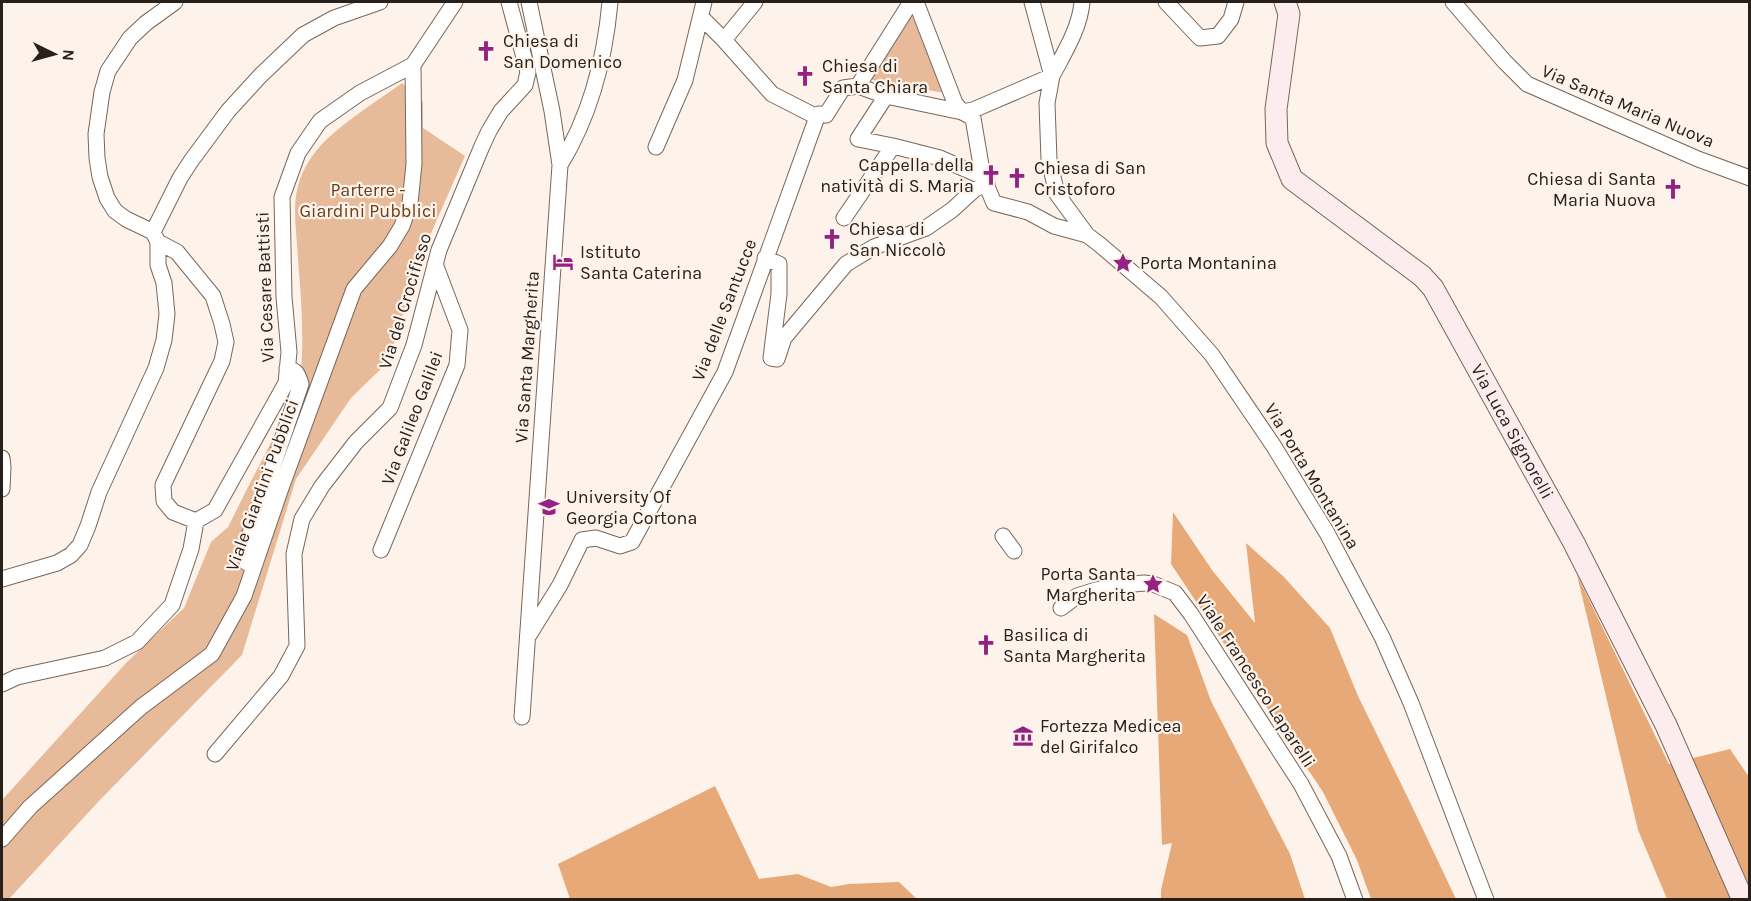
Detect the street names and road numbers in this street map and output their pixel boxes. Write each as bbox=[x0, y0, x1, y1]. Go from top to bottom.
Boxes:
street label: Via Santa Maria Nuova bbox=[1538, 60, 1718, 152]
street label: Via Cesare Battisti bbox=[251, 211, 279, 363]
street label: Via del Crocifisso bbox=[374, 230, 436, 372]
street label: Via delle Santucce bbox=[687, 236, 761, 384]
street label: Via Santa Margherita bbox=[510, 270, 544, 444]
street label: Via Galileo Galilei bbox=[376, 348, 448, 488]
street label: Via Luca Signorelli bbox=[1466, 360, 1558, 503]
street label: Viale Giardini Pubblici bbox=[221, 396, 303, 574]
street label: Via Porta Montanina bbox=[1260, 399, 1364, 553]
street label: Viale Francesco Laparelli bbox=[1192, 590, 1320, 772]

